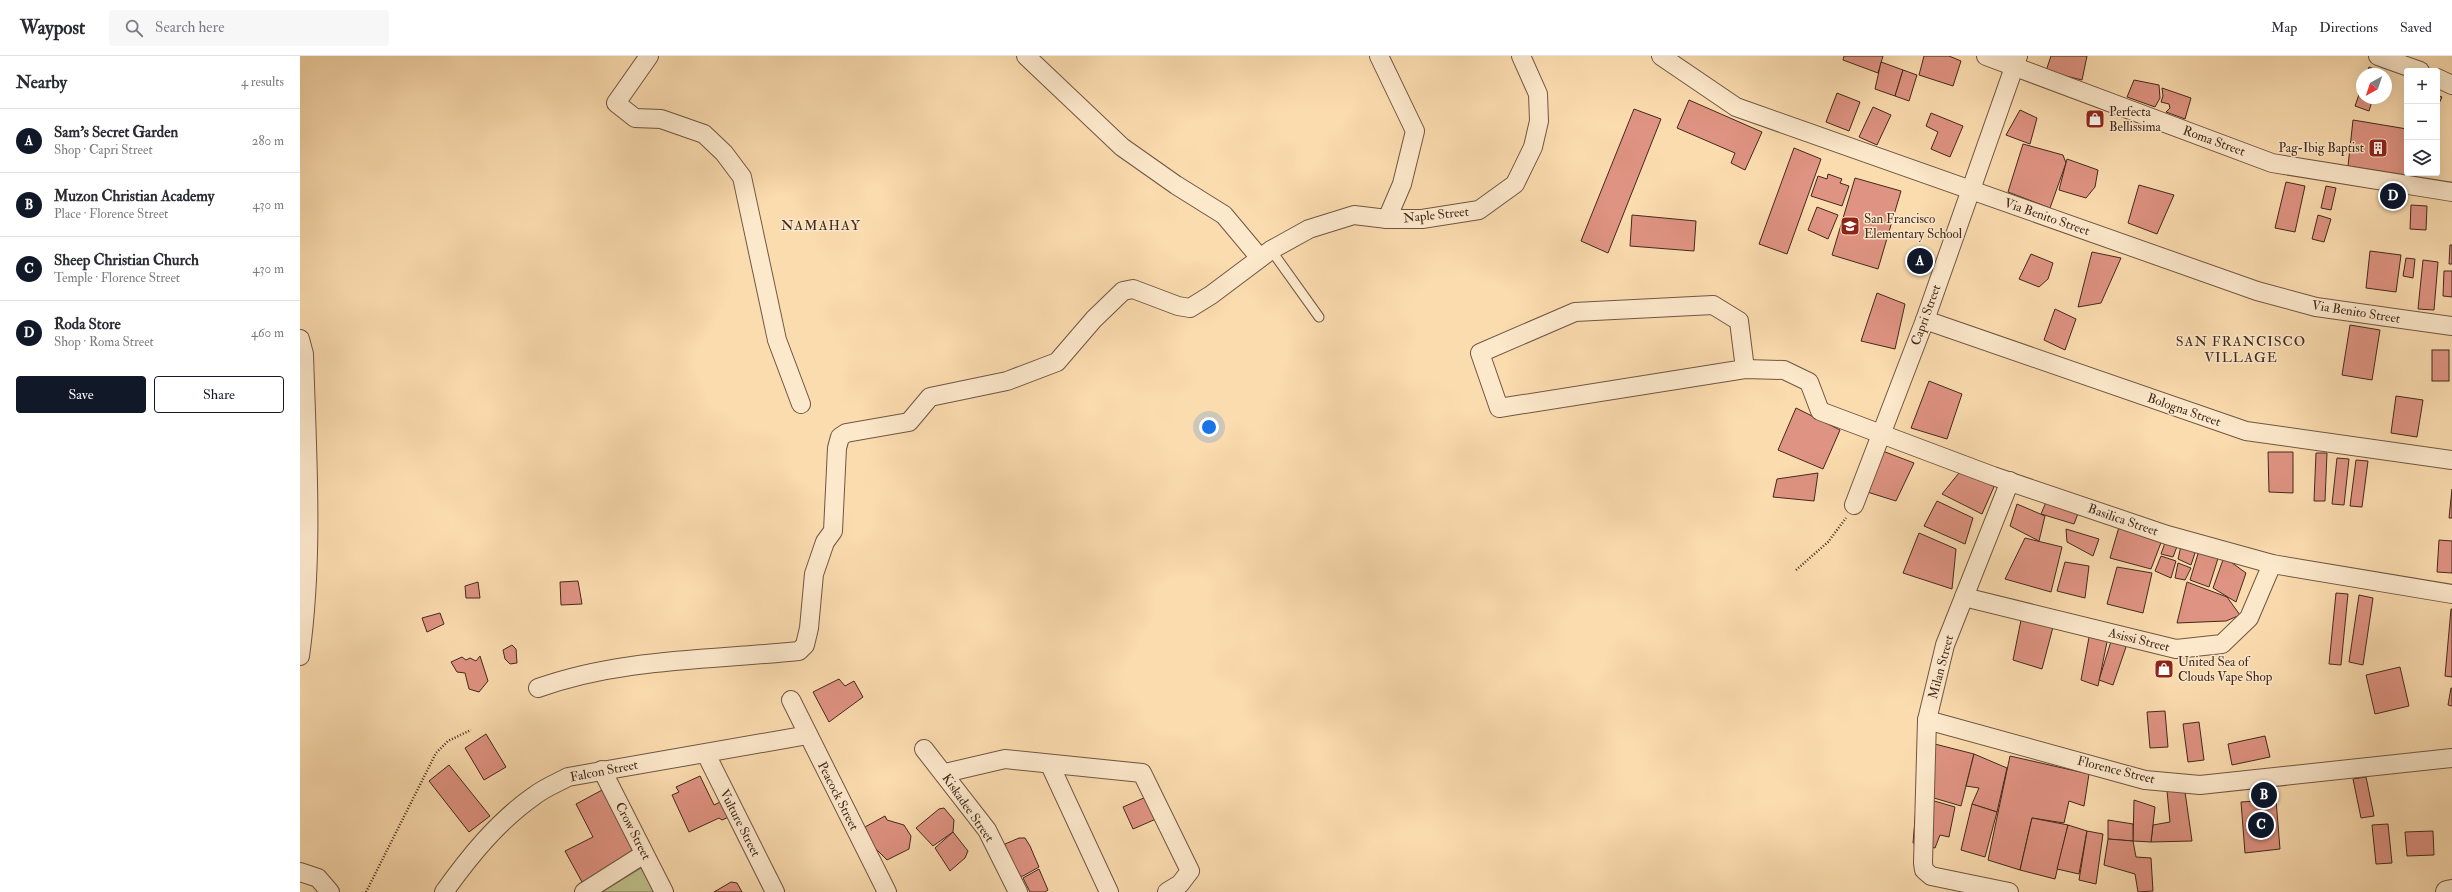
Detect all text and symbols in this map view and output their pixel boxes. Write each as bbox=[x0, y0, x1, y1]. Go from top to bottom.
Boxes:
search box bbox=[109, 10, 389, 46]
text: Waypost bbox=[20, 16, 85, 40]
icon: search bbox=[123, 17, 145, 39]
text: Search here bbox=[155, 18, 224, 37]
text: Map bbox=[2271, 19, 2297, 36]
text: Directions bbox=[2319, 19, 2378, 36]
text: Saved bbox=[2400, 19, 2432, 36]
north arrow bbox=[2356, 68, 2392, 104]
map controls bbox=[2404, 68, 2440, 176]
button: + bbox=[2404, 68, 2440, 104]
text: Nearby bbox=[16, 72, 67, 93]
text: 4 results bbox=[241, 74, 284, 90]
place label: Perfecta Bellissima bbox=[2109, 104, 2162, 135]
button: − bbox=[2404, 104, 2440, 140]
shop icon: Perfecta Bellissima bbox=[2084, 108, 2106, 130]
street label: Roma Street bbox=[2181, 122, 2247, 160]
text: Sam's Secret Garden bbox=[54, 123, 178, 142]
text: A bbox=[25, 133, 33, 149]
text: 280 m bbox=[252, 133, 284, 149]
building icon: Pag-Ibig Baptist bbox=[2367, 137, 2389, 159]
place label: Pag-Ibig Baptist bbox=[2279, 140, 2364, 157]
button: layers bbox=[2404, 140, 2440, 176]
text: Shop · Capri Street bbox=[54, 142, 153, 158]
pin: D bbox=[2380, 181, 2406, 211]
text: Muzon Christian Academy bbox=[54, 187, 214, 206]
street label: Via Benito Street bbox=[2002, 195, 2092, 239]
text: B bbox=[25, 197, 33, 213]
text: 430 m bbox=[253, 197, 284, 213]
street label: Naple Street bbox=[1402, 204, 1470, 227]
text: Place · Florence Street bbox=[54, 206, 168, 222]
place label: San Francisco Elementary School bbox=[1864, 211, 1963, 243]
school or university icon: San Francisco Elementary School bbox=[1839, 215, 1861, 237]
district label: NAMAHAY bbox=[781, 217, 861, 234]
pin: A bbox=[1907, 246, 1933, 276]
text: Sheep Christian Church bbox=[54, 251, 199, 270]
text: C bbox=[24, 261, 34, 277]
text: 430 m bbox=[253, 261, 284, 277]
text: Temple · Florence Street bbox=[54, 270, 180, 286]
street label: Capri Street bbox=[1908, 282, 1945, 348]
street label: Via Benito Street bbox=[2311, 297, 2401, 327]
text: Roda Store bbox=[54, 315, 121, 334]
text: D bbox=[24, 325, 34, 341]
text: 460 m bbox=[251, 325, 284, 341]
district label: SAN FRANCISCO VILLAGE bbox=[2176, 333, 2306, 366]
text: Shop · Roma Street bbox=[54, 334, 154, 350]
button: Save bbox=[16, 376, 146, 413]
button: Share bbox=[154, 376, 284, 413]
street label: Bologna Street bbox=[2145, 390, 2223, 430]
your location bbox=[1199, 417, 1219, 437]
street label: Basilica Street bbox=[2086, 501, 2160, 539]
street label: Asissi Street bbox=[2106, 624, 2171, 655]
street label: Milan Street bbox=[1925, 633, 1957, 701]
place label: United Sea of Clouds Vape Shop bbox=[2178, 654, 2273, 686]
shop icon: United Sea of Clouds Vape Shop bbox=[2153, 658, 2175, 680]
street label: Florence Street bbox=[2076, 753, 2156, 787]
street label: Falcon Street bbox=[569, 757, 639, 785]
street label: Peacock Street bbox=[814, 759, 862, 833]
street label: Kiskadee Street bbox=[939, 771, 997, 845]
pin: B bbox=[2251, 780, 2277, 810]
street label: Vulture Street bbox=[716, 787, 764, 859]
street label: Crow Street bbox=[612, 800, 654, 862]
pin: C bbox=[2248, 810, 2274, 840]

